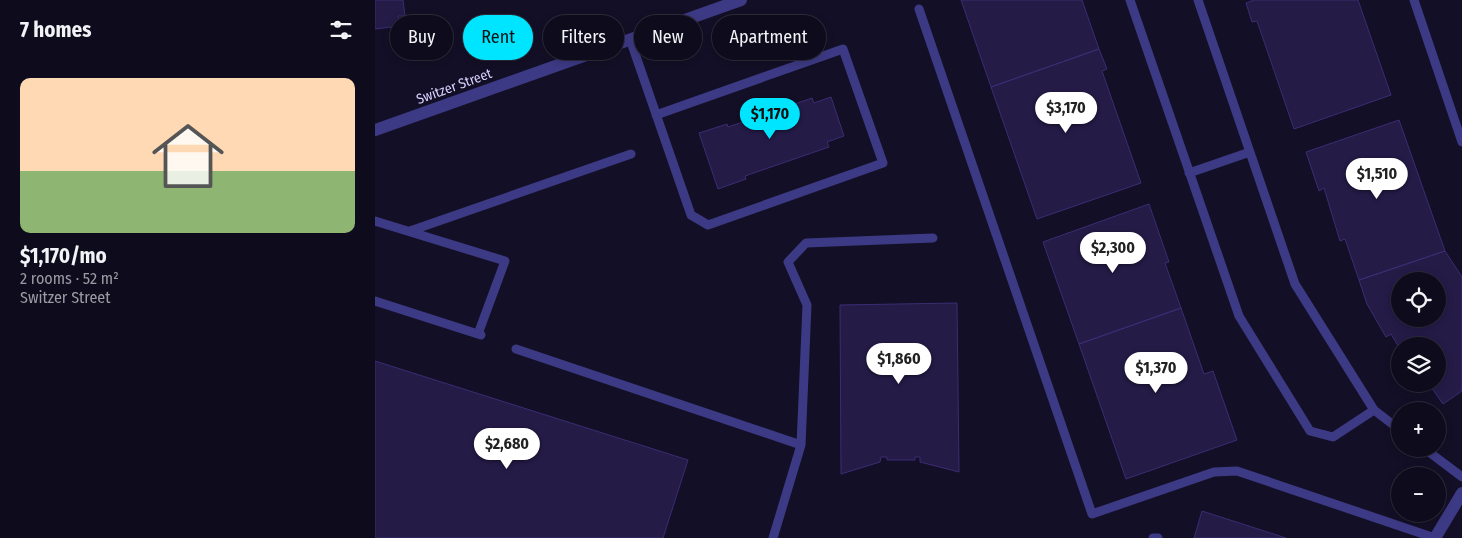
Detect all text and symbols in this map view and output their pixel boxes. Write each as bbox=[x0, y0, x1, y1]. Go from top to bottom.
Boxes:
chip: Buy bbox=[390, 15, 453, 60]
chip: Rent bbox=[463, 15, 533, 60]
chip: Filters bbox=[543, 15, 624, 60]
chip: New bbox=[634, 15, 702, 60]
chip: Apartment bbox=[712, 15, 826, 60]
icon: filters bbox=[327, 16, 355, 44]
text: 7 homes bbox=[20, 17, 91, 43]
street label: Switzer Street bbox=[414, 65, 495, 108]
pin: $3,170 bbox=[1025, 92, 1107, 134]
pin: $1,170 bbox=[729, 98, 811, 140]
text: $3,170 bbox=[1046, 98, 1086, 117]
text: $1,170 bbox=[751, 104, 789, 123]
icon: home bbox=[143, 111, 233, 201]
pin: $1,510 bbox=[1336, 158, 1418, 200]
text: $1,510 bbox=[1357, 164, 1397, 183]
pin: $2,300 bbox=[1072, 232, 1154, 274]
text: $2,300 bbox=[1091, 238, 1135, 257]
text: $1,170/mo bbox=[20, 243, 107, 269]
text: 2 rooms · 52 m² bbox=[20, 269, 119, 288]
map controls bbox=[1391, 272, 1446, 522]
button: locate bbox=[1391, 272, 1446, 327]
text: Switzer Street bbox=[20, 288, 110, 307]
button: layers bbox=[1391, 337, 1446, 392]
pin: $1,860 bbox=[858, 342, 940, 385]
text: $1,860 bbox=[877, 349, 921, 368]
pin: $1,370 bbox=[1115, 352, 1197, 394]
text: $1,370 bbox=[1136, 358, 1176, 377]
button: + bbox=[1391, 402, 1446, 457]
pin: $2,680 bbox=[466, 428, 548, 470]
text: $2,680 bbox=[485, 434, 529, 453]
button: − bbox=[1391, 467, 1446, 522]

